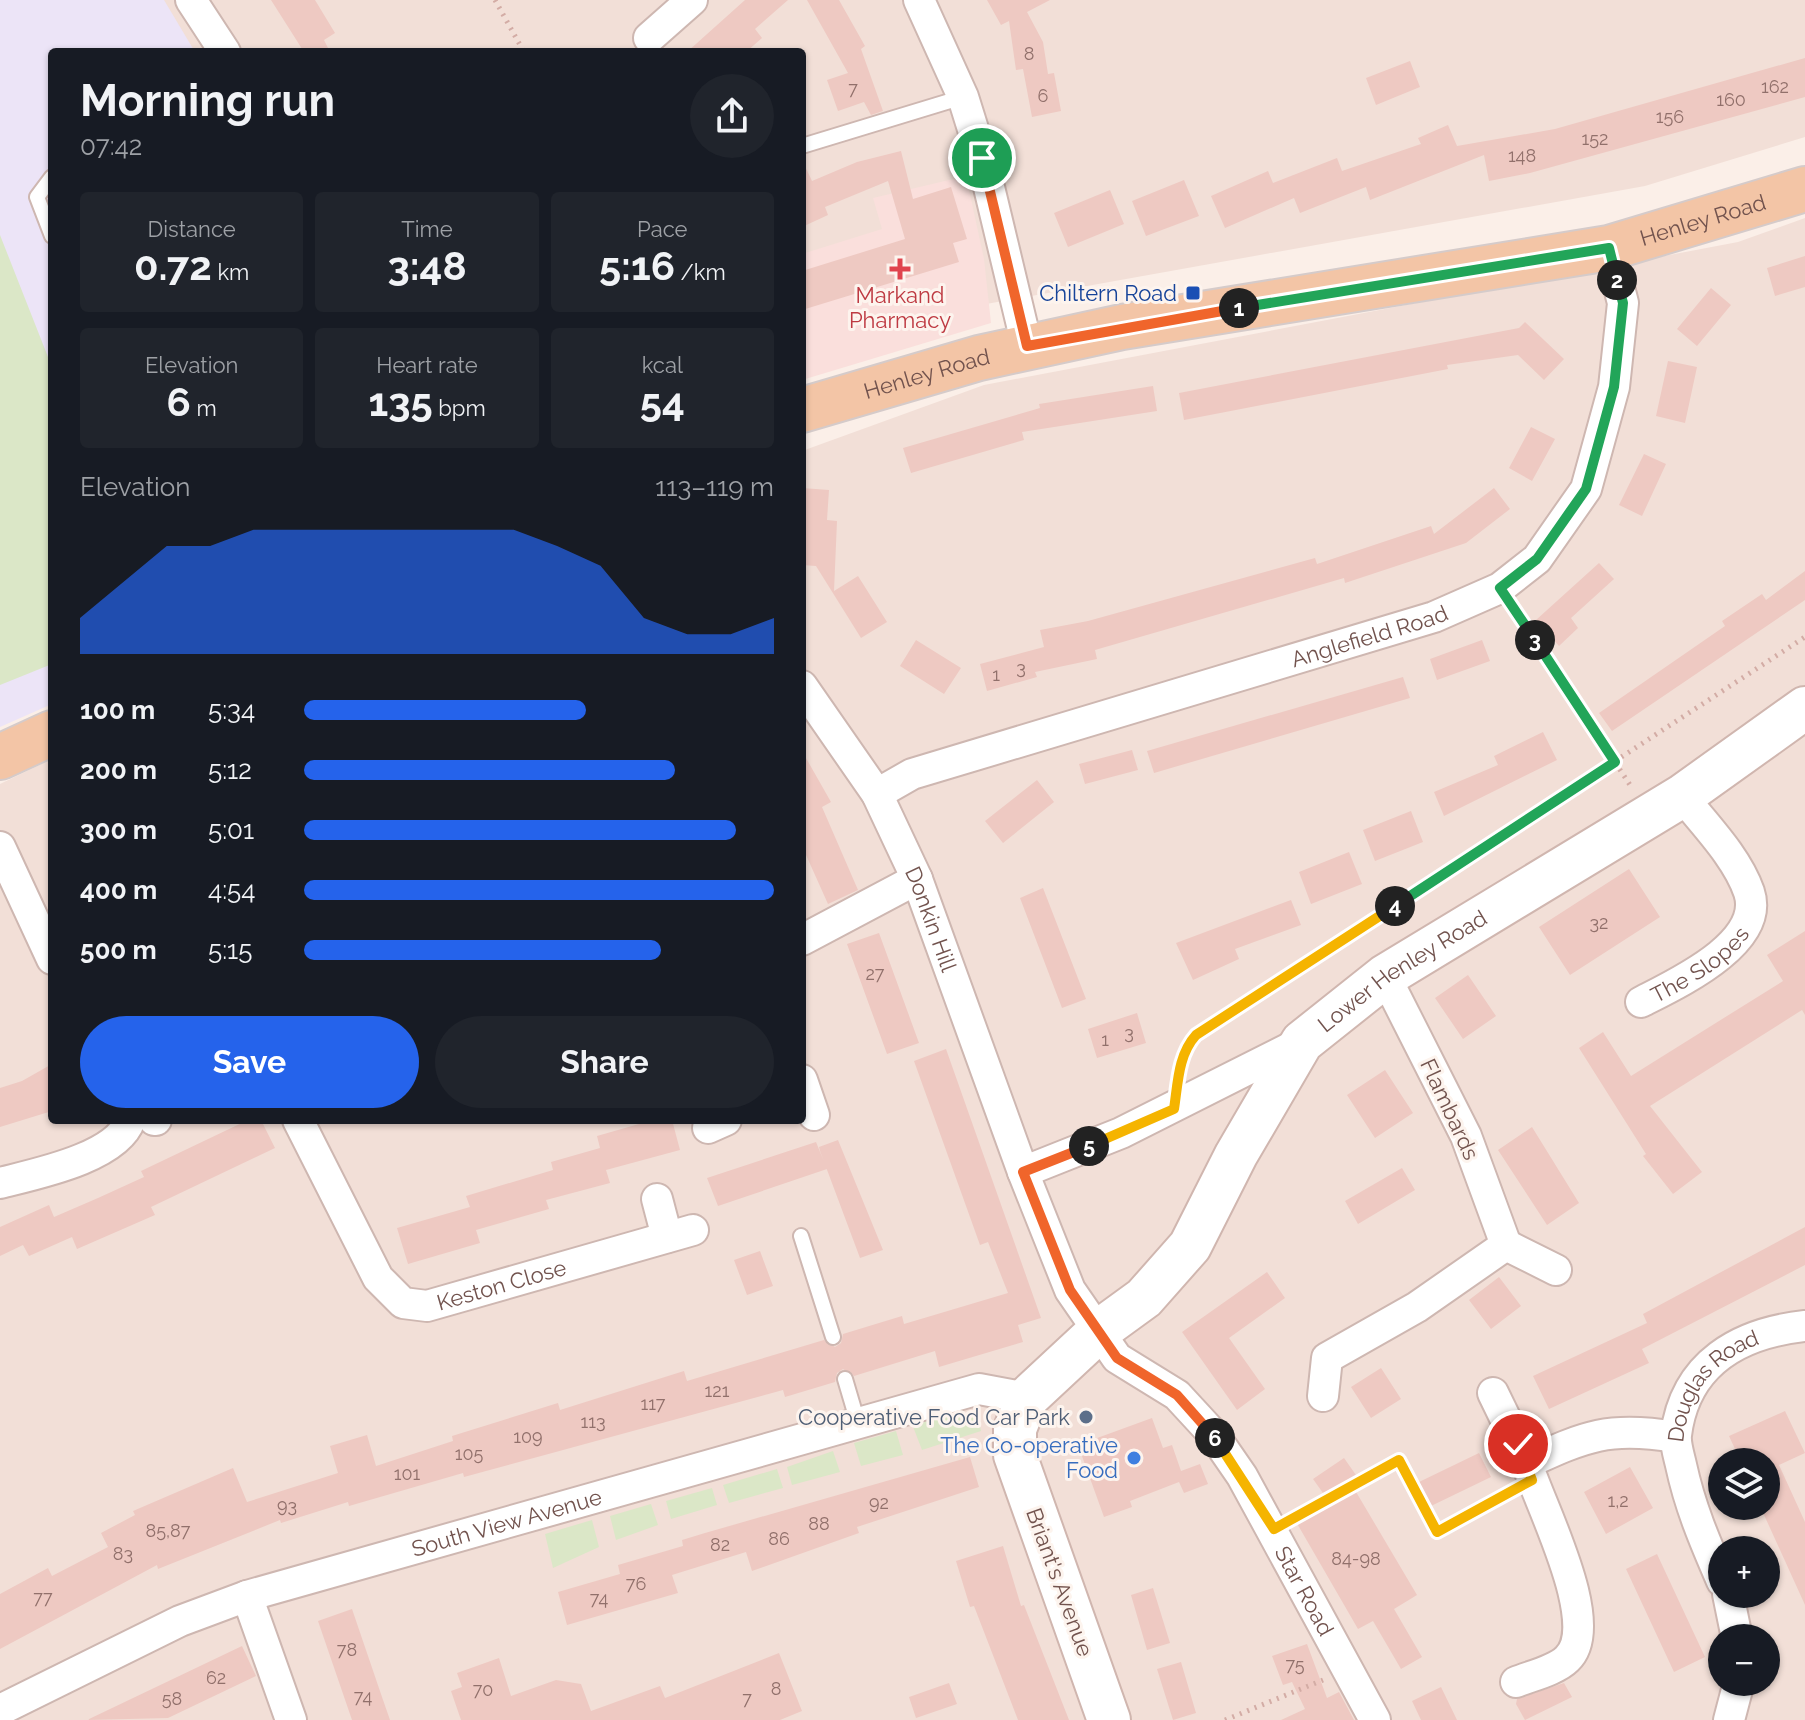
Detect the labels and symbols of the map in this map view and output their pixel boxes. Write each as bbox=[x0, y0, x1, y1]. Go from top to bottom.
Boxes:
house number: 8 bbox=[1024, 43, 1034, 64]
house number: 162 bbox=[1761, 76, 1789, 97]
house number: 7 bbox=[848, 78, 858, 99]
house number: 6 bbox=[1038, 85, 1049, 106]
house number: 160 bbox=[1716, 89, 1746, 110]
house number: 156 bbox=[1656, 106, 1684, 127]
pin bbox=[948, 124, 1016, 192]
house number: 152 bbox=[1582, 128, 1608, 149]
house number: 148 bbox=[1508, 145, 1536, 166]
street label: Henley Road bbox=[1637, 189, 1769, 251]
marker: Markand Pharmacy bbox=[891, 260, 909, 278]
pin: 2 bbox=[1597, 260, 1637, 300]
place label: Chiltern Road bbox=[1039, 280, 1177, 306]
place label: Markand Pharmacy bbox=[849, 282, 951, 333]
marker: Chiltern Road bbox=[1184, 284, 1202, 302]
pin: 1 bbox=[1219, 288, 1259, 328]
street label: Henley Road bbox=[861, 343, 992, 404]
street label: Anglefield Road bbox=[1288, 600, 1452, 672]
pin: 3 bbox=[1515, 620, 1555, 660]
house number: 3 bbox=[1016, 657, 1026, 678]
house number: 1 bbox=[992, 664, 1000, 685]
street label: Donkin Hill bbox=[900, 862, 962, 975]
pin: 4 bbox=[1375, 886, 1415, 926]
street label: Lower Henley Road bbox=[1313, 905, 1491, 1037]
house number: 32 bbox=[1590, 912, 1609, 933]
street label: The Slopes bbox=[1646, 922, 1754, 1008]
house number: 27 bbox=[865, 963, 885, 984]
house number: 3 bbox=[1124, 1022, 1134, 1043]
house number: 1 bbox=[1101, 1029, 1109, 1050]
street label: Flambards bbox=[1415, 1054, 1485, 1164]
pin: 5 bbox=[1069, 1126, 1109, 1166]
street label: Keston Close bbox=[434, 1254, 569, 1316]
street label: Douglas Road bbox=[1662, 1324, 1762, 1444]
house number: 121 bbox=[705, 1380, 730, 1401]
house number: 117 bbox=[641, 1393, 666, 1414]
place label: Cooperative Food Car Park bbox=[798, 1404, 1070, 1430]
marker: Cooperative Food Car Park bbox=[1077, 1408, 1095, 1426]
pin bbox=[1484, 1410, 1552, 1478]
house number: 113 bbox=[580, 1411, 606, 1432]
pin: 6 bbox=[1195, 1418, 1235, 1458]
house number: 109 bbox=[513, 1426, 543, 1447]
place label: The Co-operative Food bbox=[940, 1432, 1118, 1483]
house number: 105 bbox=[455, 1443, 483, 1464]
marker: The Co-operative Food bbox=[1125, 1449, 1143, 1467]
house number: 101 bbox=[394, 1463, 421, 1484]
street label: South View Avenue bbox=[408, 1483, 605, 1562]
house number: 1,2 bbox=[1607, 1490, 1629, 1511]
house number: 92 bbox=[869, 1492, 889, 1513]
house number: 93 bbox=[277, 1495, 297, 1516]
street label: Briant's Avenue bbox=[1021, 1504, 1099, 1660]
house number: 88 bbox=[808, 1513, 830, 1534]
house number: 85,87 bbox=[146, 1520, 191, 1541]
house number: 86 bbox=[768, 1528, 790, 1549]
house number: 82 bbox=[710, 1534, 730, 1555]
street label: Star Road bbox=[1270, 1541, 1339, 1640]
house number: 83 bbox=[113, 1543, 133, 1564]
house number: 84-98 bbox=[1331, 1548, 1381, 1569]
house number: 76 bbox=[626, 1573, 646, 1594]
house number: 77 bbox=[33, 1587, 53, 1608]
house number: 74 bbox=[590, 1588, 608, 1609]
house number: 78 bbox=[337, 1639, 357, 1660]
house number: 75 bbox=[1285, 1654, 1305, 1675]
house number: 62 bbox=[206, 1667, 226, 1688]
house number: 8 bbox=[771, 1678, 781, 1699]
house number: 70 bbox=[473, 1679, 493, 1700]
house number: 74 bbox=[354, 1686, 372, 1707]
house number: 58 bbox=[162, 1688, 182, 1709]
house number: 7 bbox=[742, 1688, 752, 1709]

